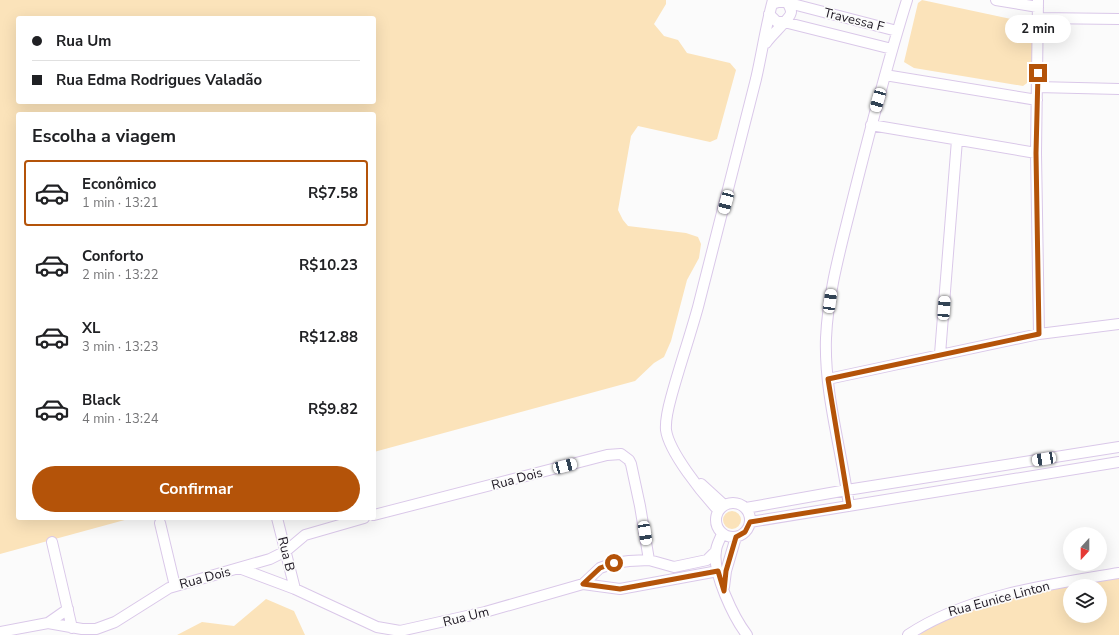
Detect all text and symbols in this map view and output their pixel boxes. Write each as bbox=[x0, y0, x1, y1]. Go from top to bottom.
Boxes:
street label: Travessa F bbox=[822, 4, 886, 36]
callout: 2 min bbox=[1005, 15, 1071, 43]
text: 2 min bbox=[1021, 20, 1055, 38]
text: Rua Um bbox=[56, 31, 111, 51]
route end bbox=[1029, 64, 1047, 82]
text: Rua Edma Rodrigues Valadão bbox=[56, 70, 262, 90]
car bbox=[869, 87, 887, 113]
text: Escolha a viagem bbox=[32, 124, 176, 148]
text: Econômico bbox=[82, 174, 156, 194]
icon: car bbox=[34, 175, 70, 211]
text: R$7.58 bbox=[308, 183, 358, 203]
car bbox=[717, 189, 735, 215]
text: 1 min · 13:21 bbox=[82, 194, 158, 212]
text: Conforto bbox=[82, 246, 144, 266]
icon: car bbox=[34, 247, 70, 283]
text: R$10.23 bbox=[299, 255, 358, 275]
text: 2 min · 13:22 bbox=[82, 266, 158, 284]
car bbox=[822, 288, 838, 314]
car bbox=[937, 296, 951, 320]
text: XL bbox=[82, 318, 101, 338]
icon: car bbox=[34, 319, 70, 355]
text: R$12.88 bbox=[299, 327, 358, 347]
text: 3 min · 13:23 bbox=[82, 338, 158, 356]
text: Black bbox=[82, 390, 120, 410]
icon: car bbox=[34, 391, 70, 427]
text: R$9.82 bbox=[308, 399, 358, 419]
text: 4 min · 13:24 bbox=[82, 410, 158, 428]
car bbox=[1031, 451, 1057, 467]
car bbox=[552, 457, 578, 475]
street label: Rua Dois bbox=[489, 464, 545, 494]
button: Confirmar bbox=[32, 466, 360, 512]
car bbox=[637, 520, 653, 546]
north arrow bbox=[1063, 527, 1107, 571]
map controls bbox=[1063, 527, 1107, 623]
street label: Rua B bbox=[273, 535, 299, 573]
route start bbox=[605, 554, 623, 572]
street label: Rua Dois bbox=[177, 563, 233, 593]
street label: Rua Eunice Linton bbox=[946, 577, 1052, 621]
button: layers bbox=[1063, 579, 1107, 623]
street label: Rua Um bbox=[441, 603, 491, 631]

